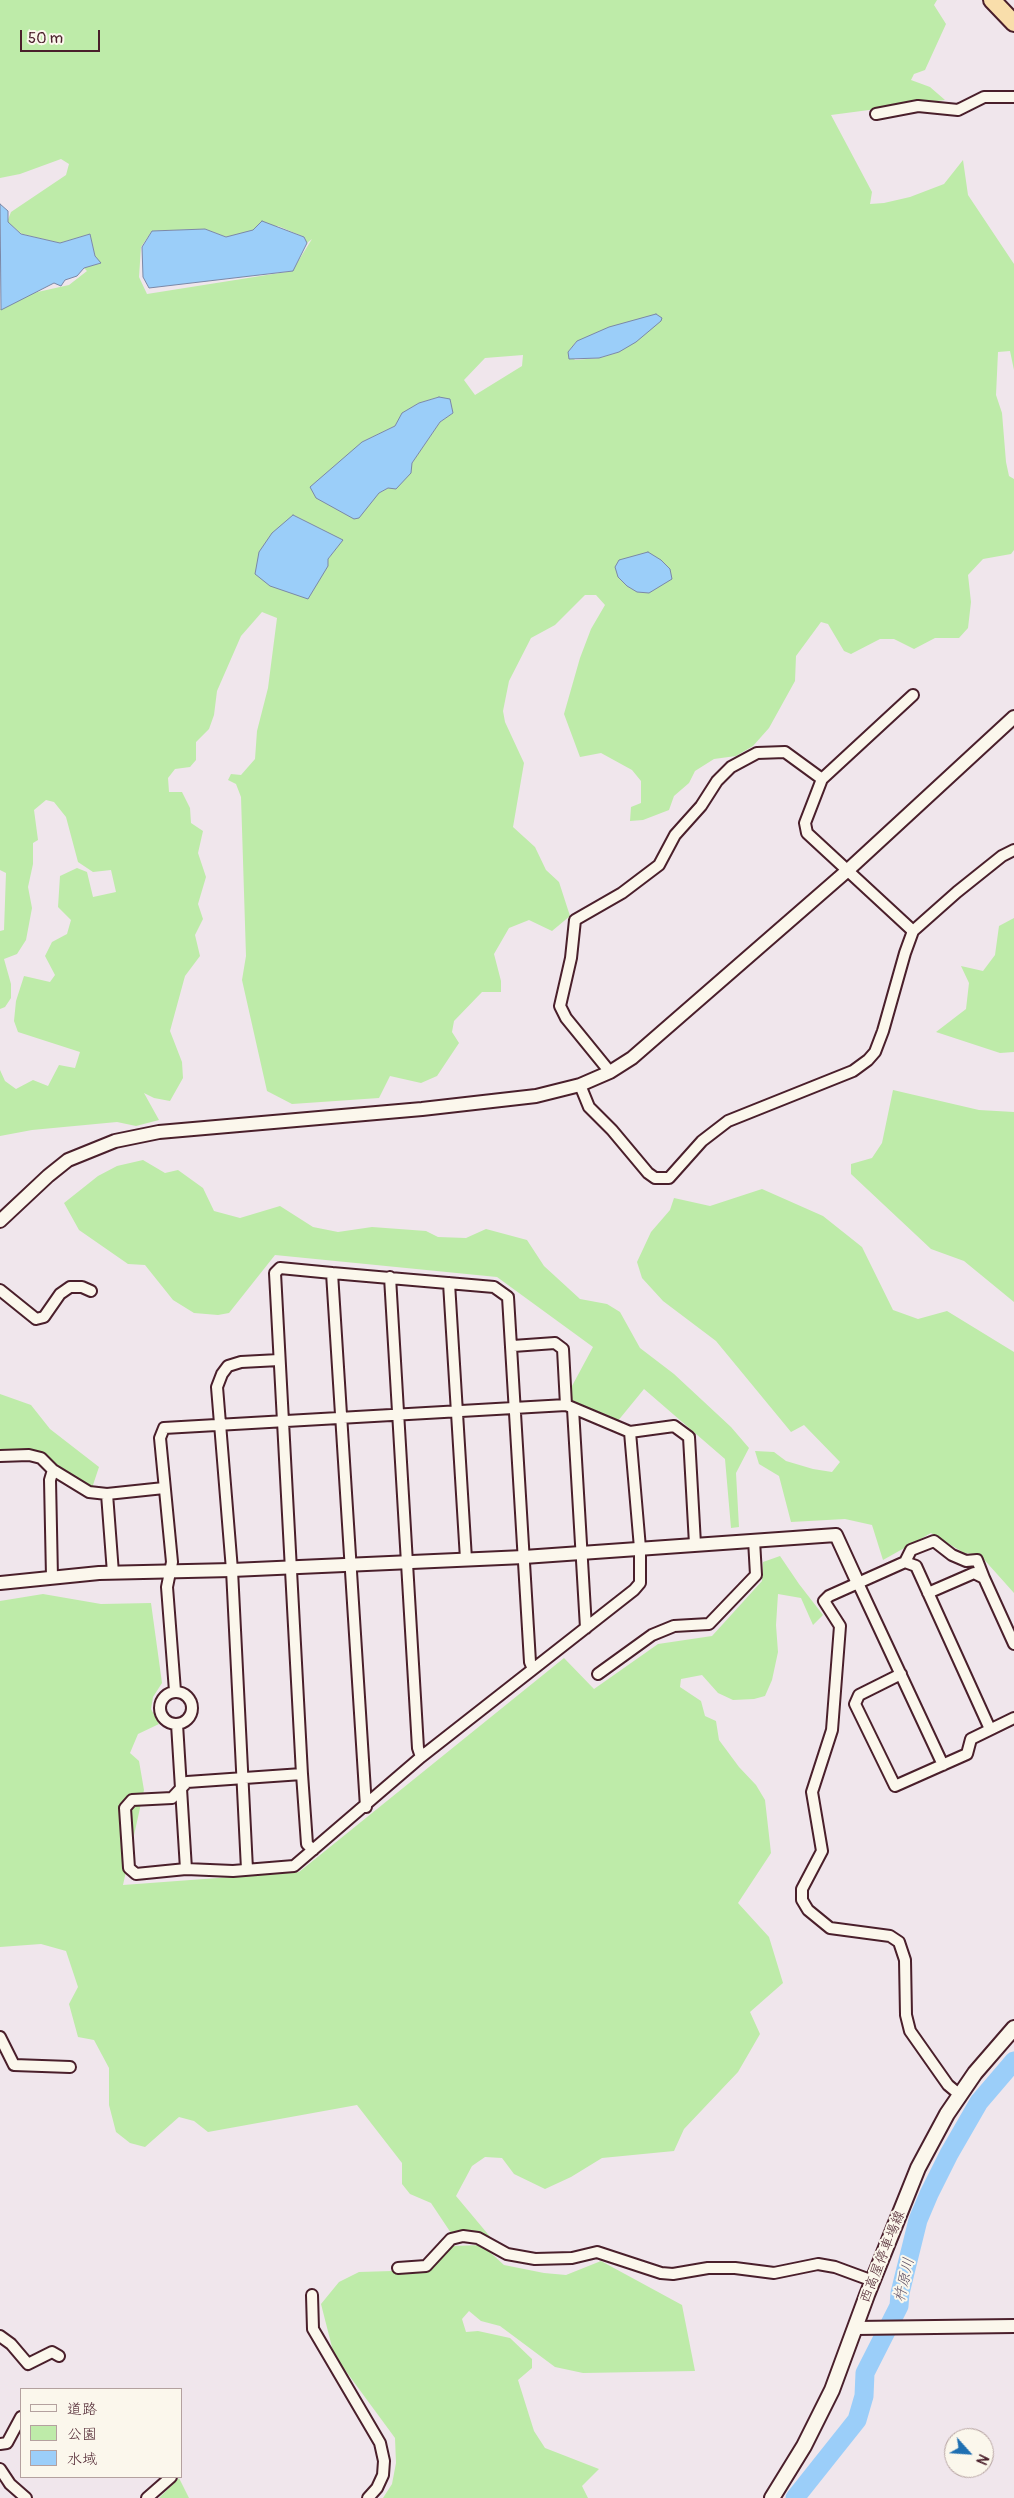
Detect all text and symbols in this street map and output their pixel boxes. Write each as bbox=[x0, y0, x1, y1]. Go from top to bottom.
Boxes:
scale bar bbox=[22, 20, 102, 52]
text: 50 m bbox=[28, 29, 63, 48]
street label: 西高屋停車場線 bbox=[857, 2208, 909, 2306]
water label: 杵原川 bbox=[891, 2256, 919, 2304]
legend bbox=[20, 2388, 182, 2478]
text: 道路 bbox=[67, 2400, 97, 2419]
text: 公園 bbox=[67, 2425, 97, 2444]
north arrow bbox=[944, 2428, 994, 2478]
text: 水域 bbox=[67, 2450, 97, 2469]
text: N bbox=[972, 2451, 992, 2467]

